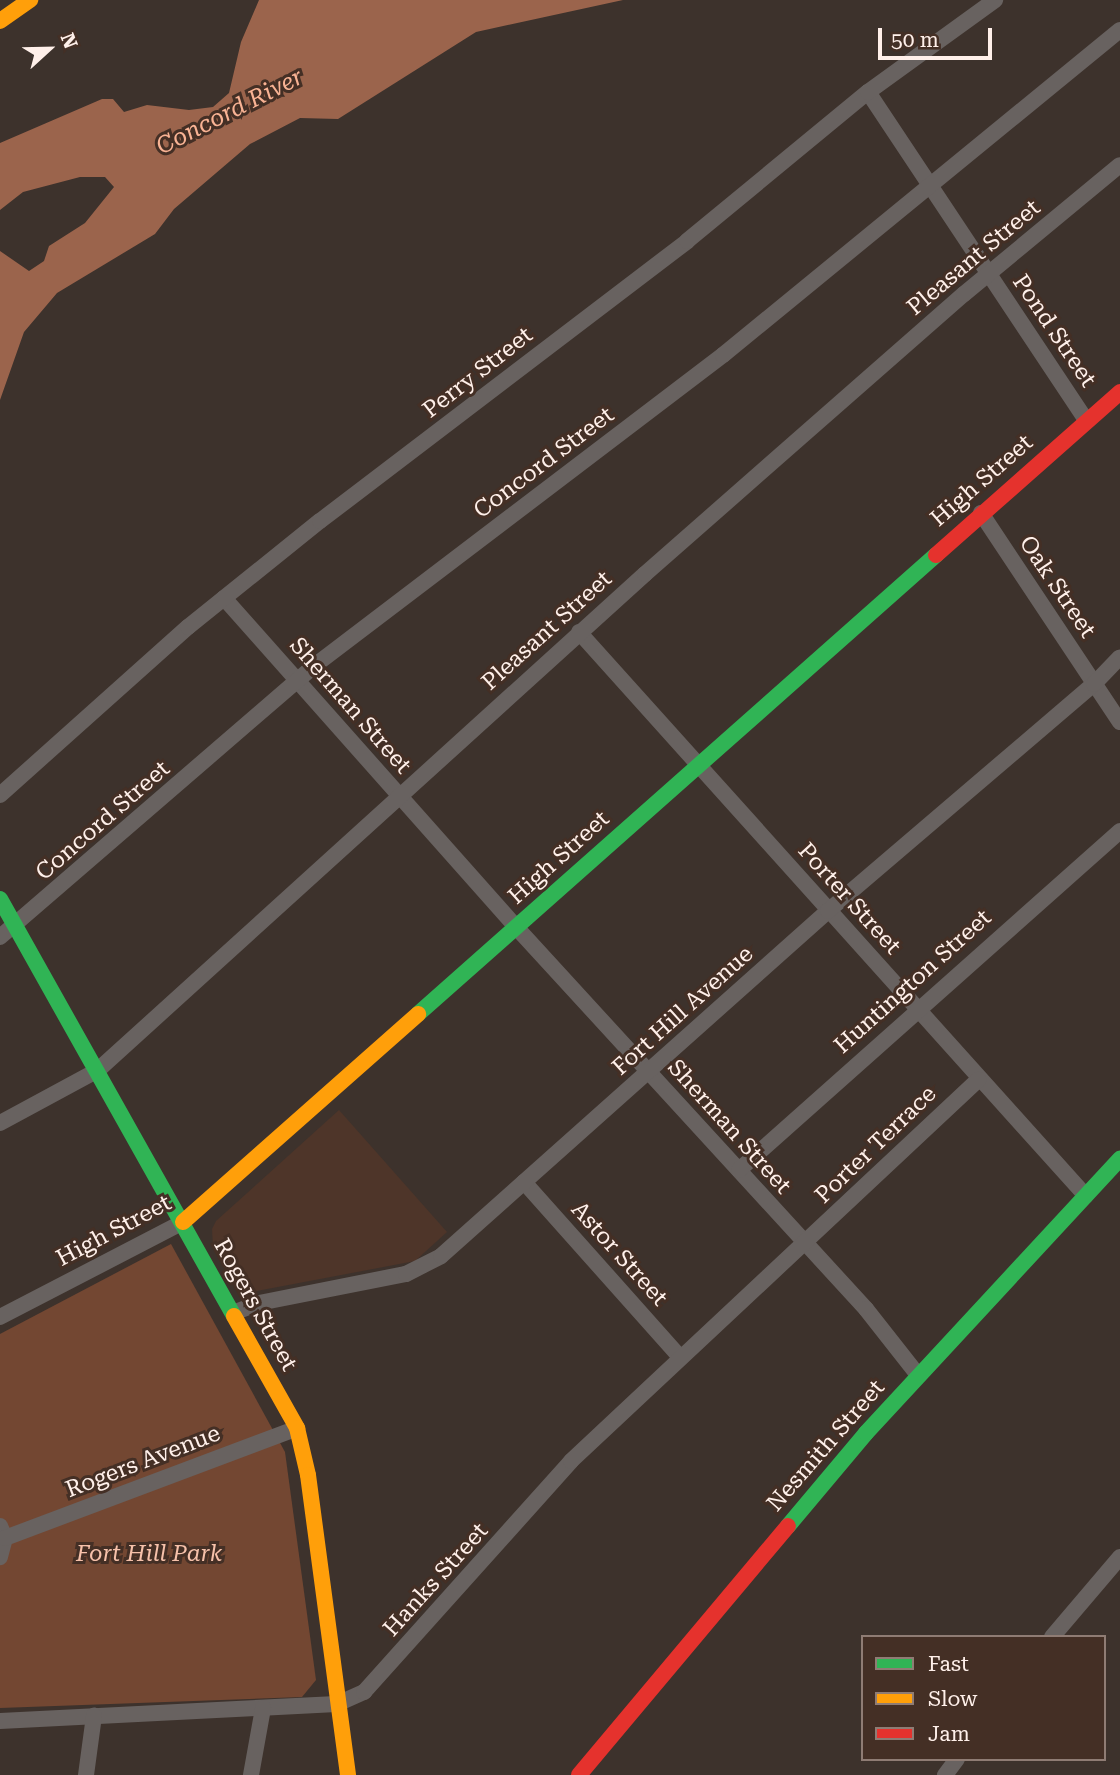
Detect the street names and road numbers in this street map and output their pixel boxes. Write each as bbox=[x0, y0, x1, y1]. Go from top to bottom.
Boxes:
street label: Pleasant Street bbox=[902, 194, 1046, 322]
street label: Pond Street bbox=[1006, 269, 1102, 393]
street label: Perry Street bbox=[418, 322, 538, 424]
street label: Concord Street bbox=[468, 401, 620, 525]
street label: High Street bbox=[925, 429, 1039, 533]
street label: Oak Street bbox=[1013, 531, 1101, 643]
street label: Pleasant Street bbox=[476, 565, 618, 697]
street label: Sherman Street bbox=[283, 632, 417, 780]
street label: Concord Street bbox=[30, 755, 176, 887]
street label: High Street bbox=[503, 806, 615, 910]
street label: Porter Street bbox=[792, 838, 906, 960]
street label: Huntington Street bbox=[829, 904, 997, 1060]
street label: Fort Hill Avenue bbox=[607, 941, 759, 1081]
street label: Sherman Street bbox=[661, 1054, 797, 1200]
street label: Porter Terrace bbox=[810, 1080, 942, 1210]
street label: High Street bbox=[52, 1189, 176, 1273]
street label: Astor Street bbox=[565, 1196, 673, 1312]
street label: Rogers Street bbox=[207, 1234, 303, 1376]
street label: Nesmith Street bbox=[761, 1375, 891, 1517]
street label: Rogers Avenue bbox=[62, 1420, 224, 1504]
street label: Hanks Street bbox=[378, 1518, 494, 1642]

